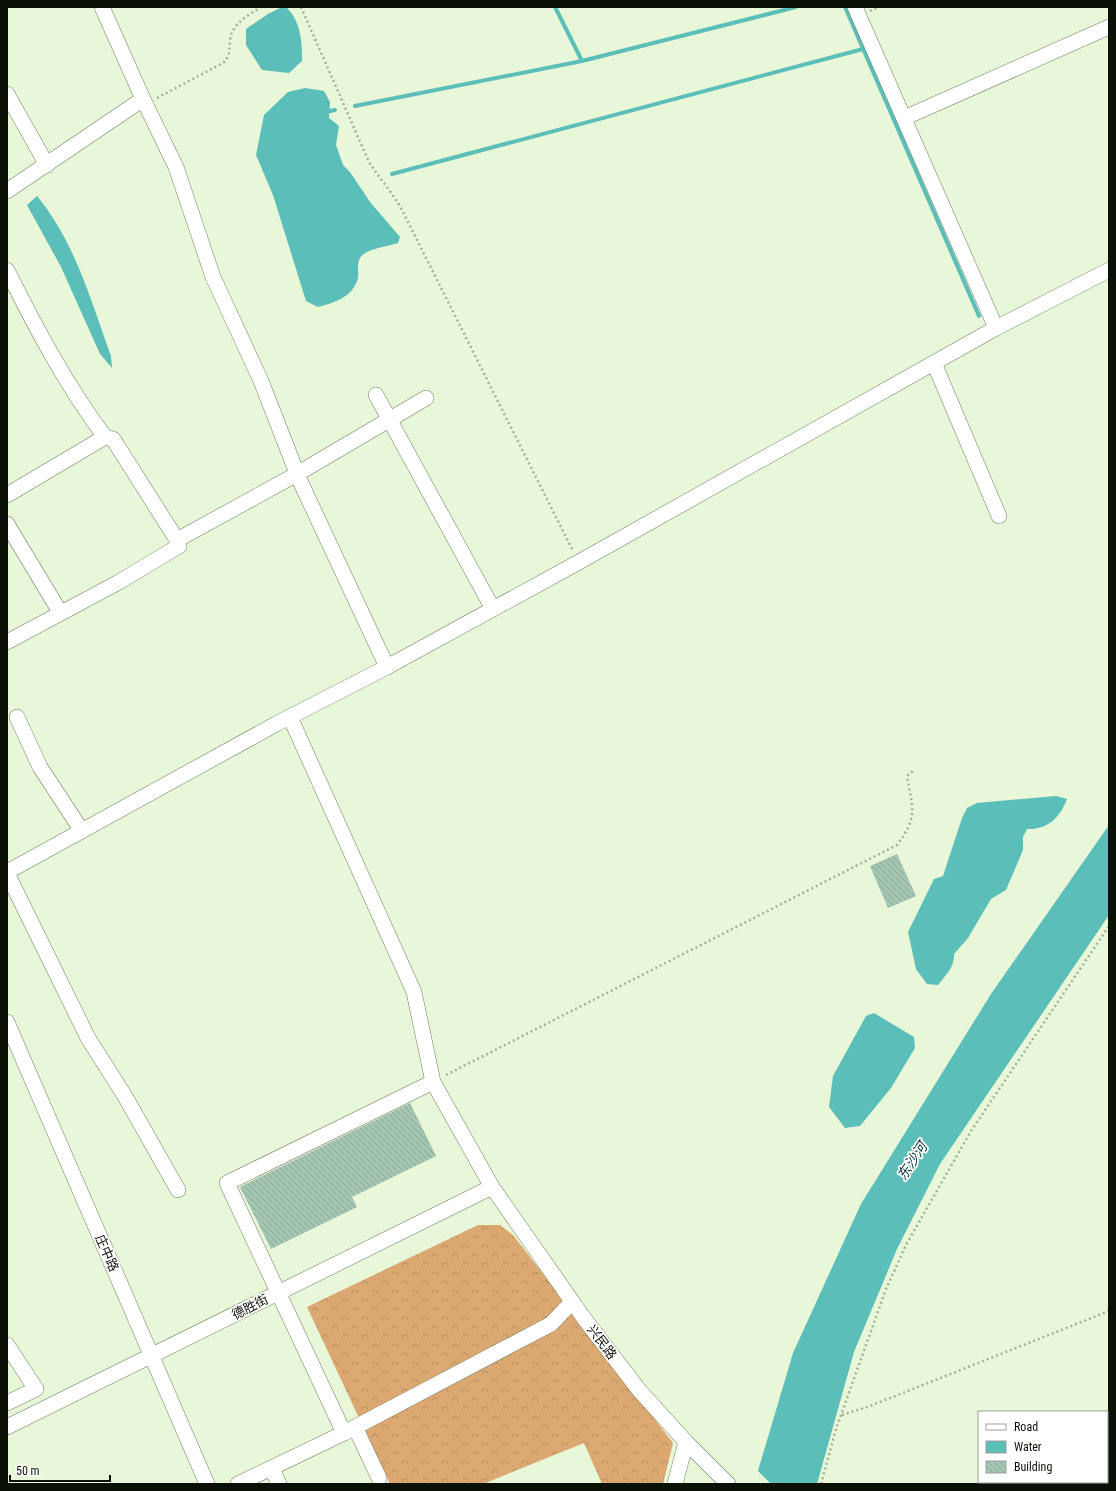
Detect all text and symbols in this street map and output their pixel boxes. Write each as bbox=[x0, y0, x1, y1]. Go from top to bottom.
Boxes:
water label: 东沙河 bbox=[894, 1137, 932, 1183]
street label: 庄中路 bbox=[92, 1232, 122, 1274]
street label: 德胜街 bbox=[229, 1291, 271, 1323]
street label: 兴民路 bbox=[584, 1322, 620, 1362]
legend bbox=[978, 1411, 1108, 1483]
text: Road bbox=[1014, 1420, 1038, 1434]
text: Water bbox=[1014, 1440, 1042, 1454]
scale bar bbox=[10, 1457, 110, 1483]
text: Building bbox=[1014, 1460, 1052, 1474]
text: 50 m bbox=[16, 1464, 40, 1478]

